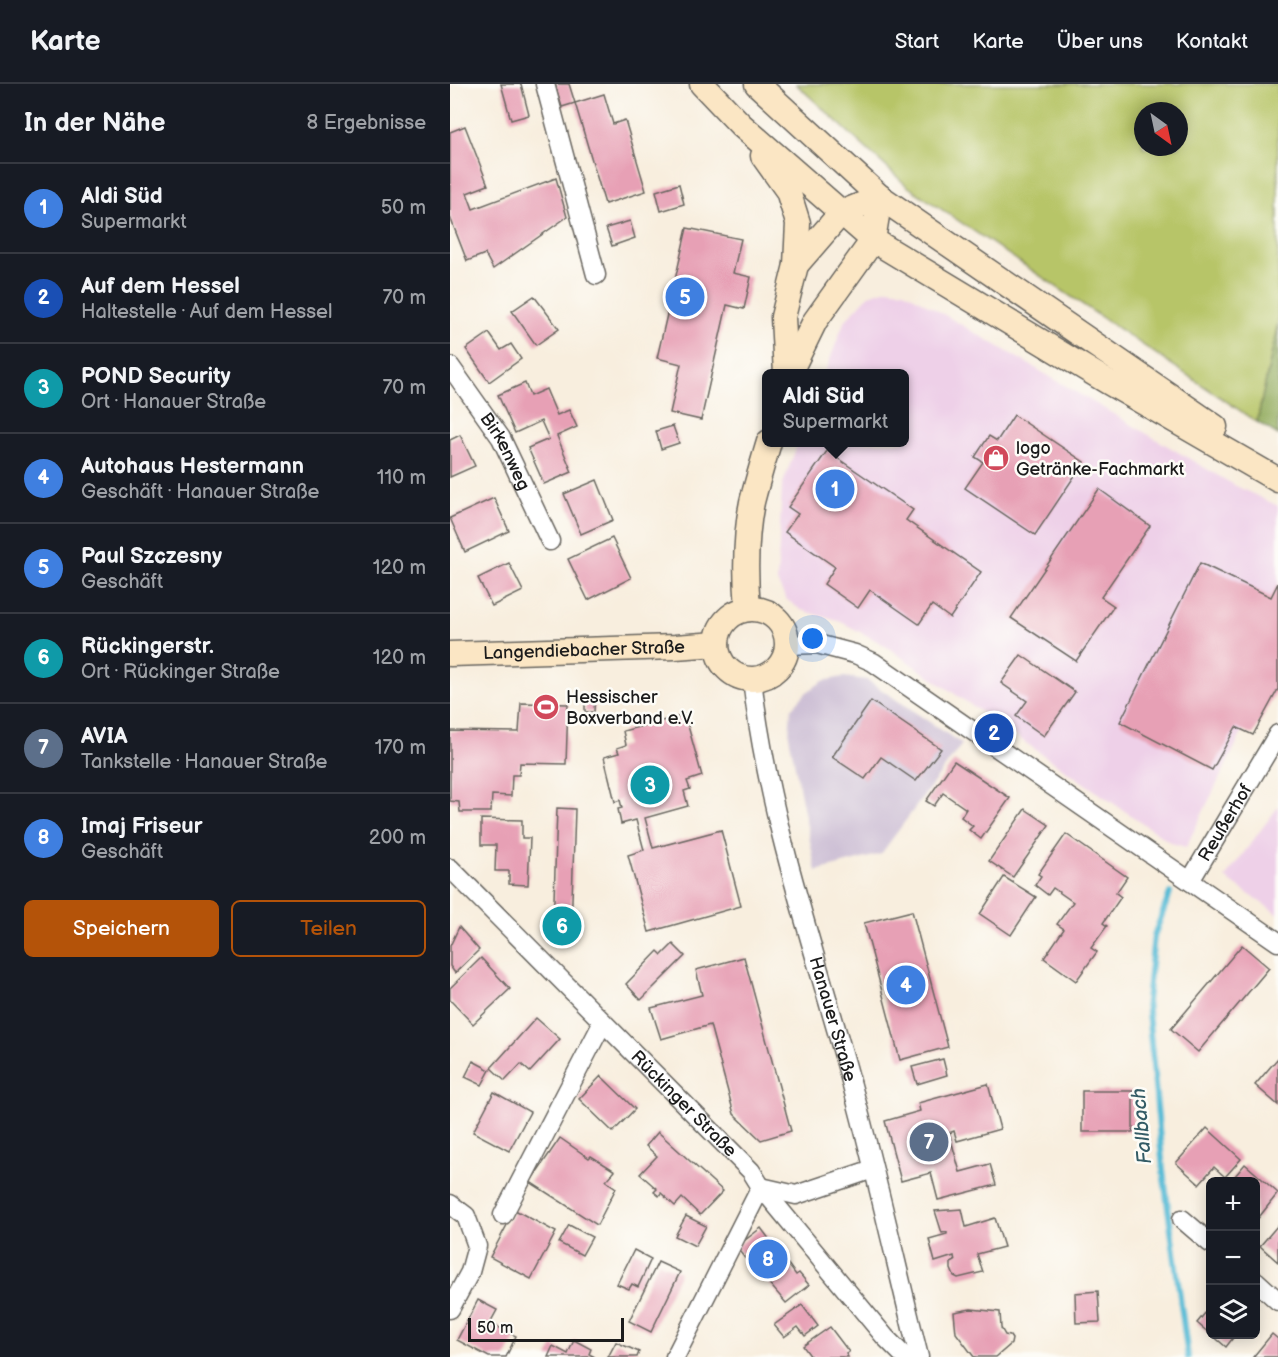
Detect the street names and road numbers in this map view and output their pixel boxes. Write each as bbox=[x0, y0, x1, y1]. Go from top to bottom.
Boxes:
street label: Birkenweg bbox=[476, 408, 535, 493]
street label: Langendiebacher Straße bbox=[483, 636, 686, 663]
street label: Reußerhof bbox=[1194, 780, 1256, 865]
street label: Hanauer Straße bbox=[805, 954, 861, 1084]
street label: Rückinger Straße bbox=[627, 1046, 741, 1161]

